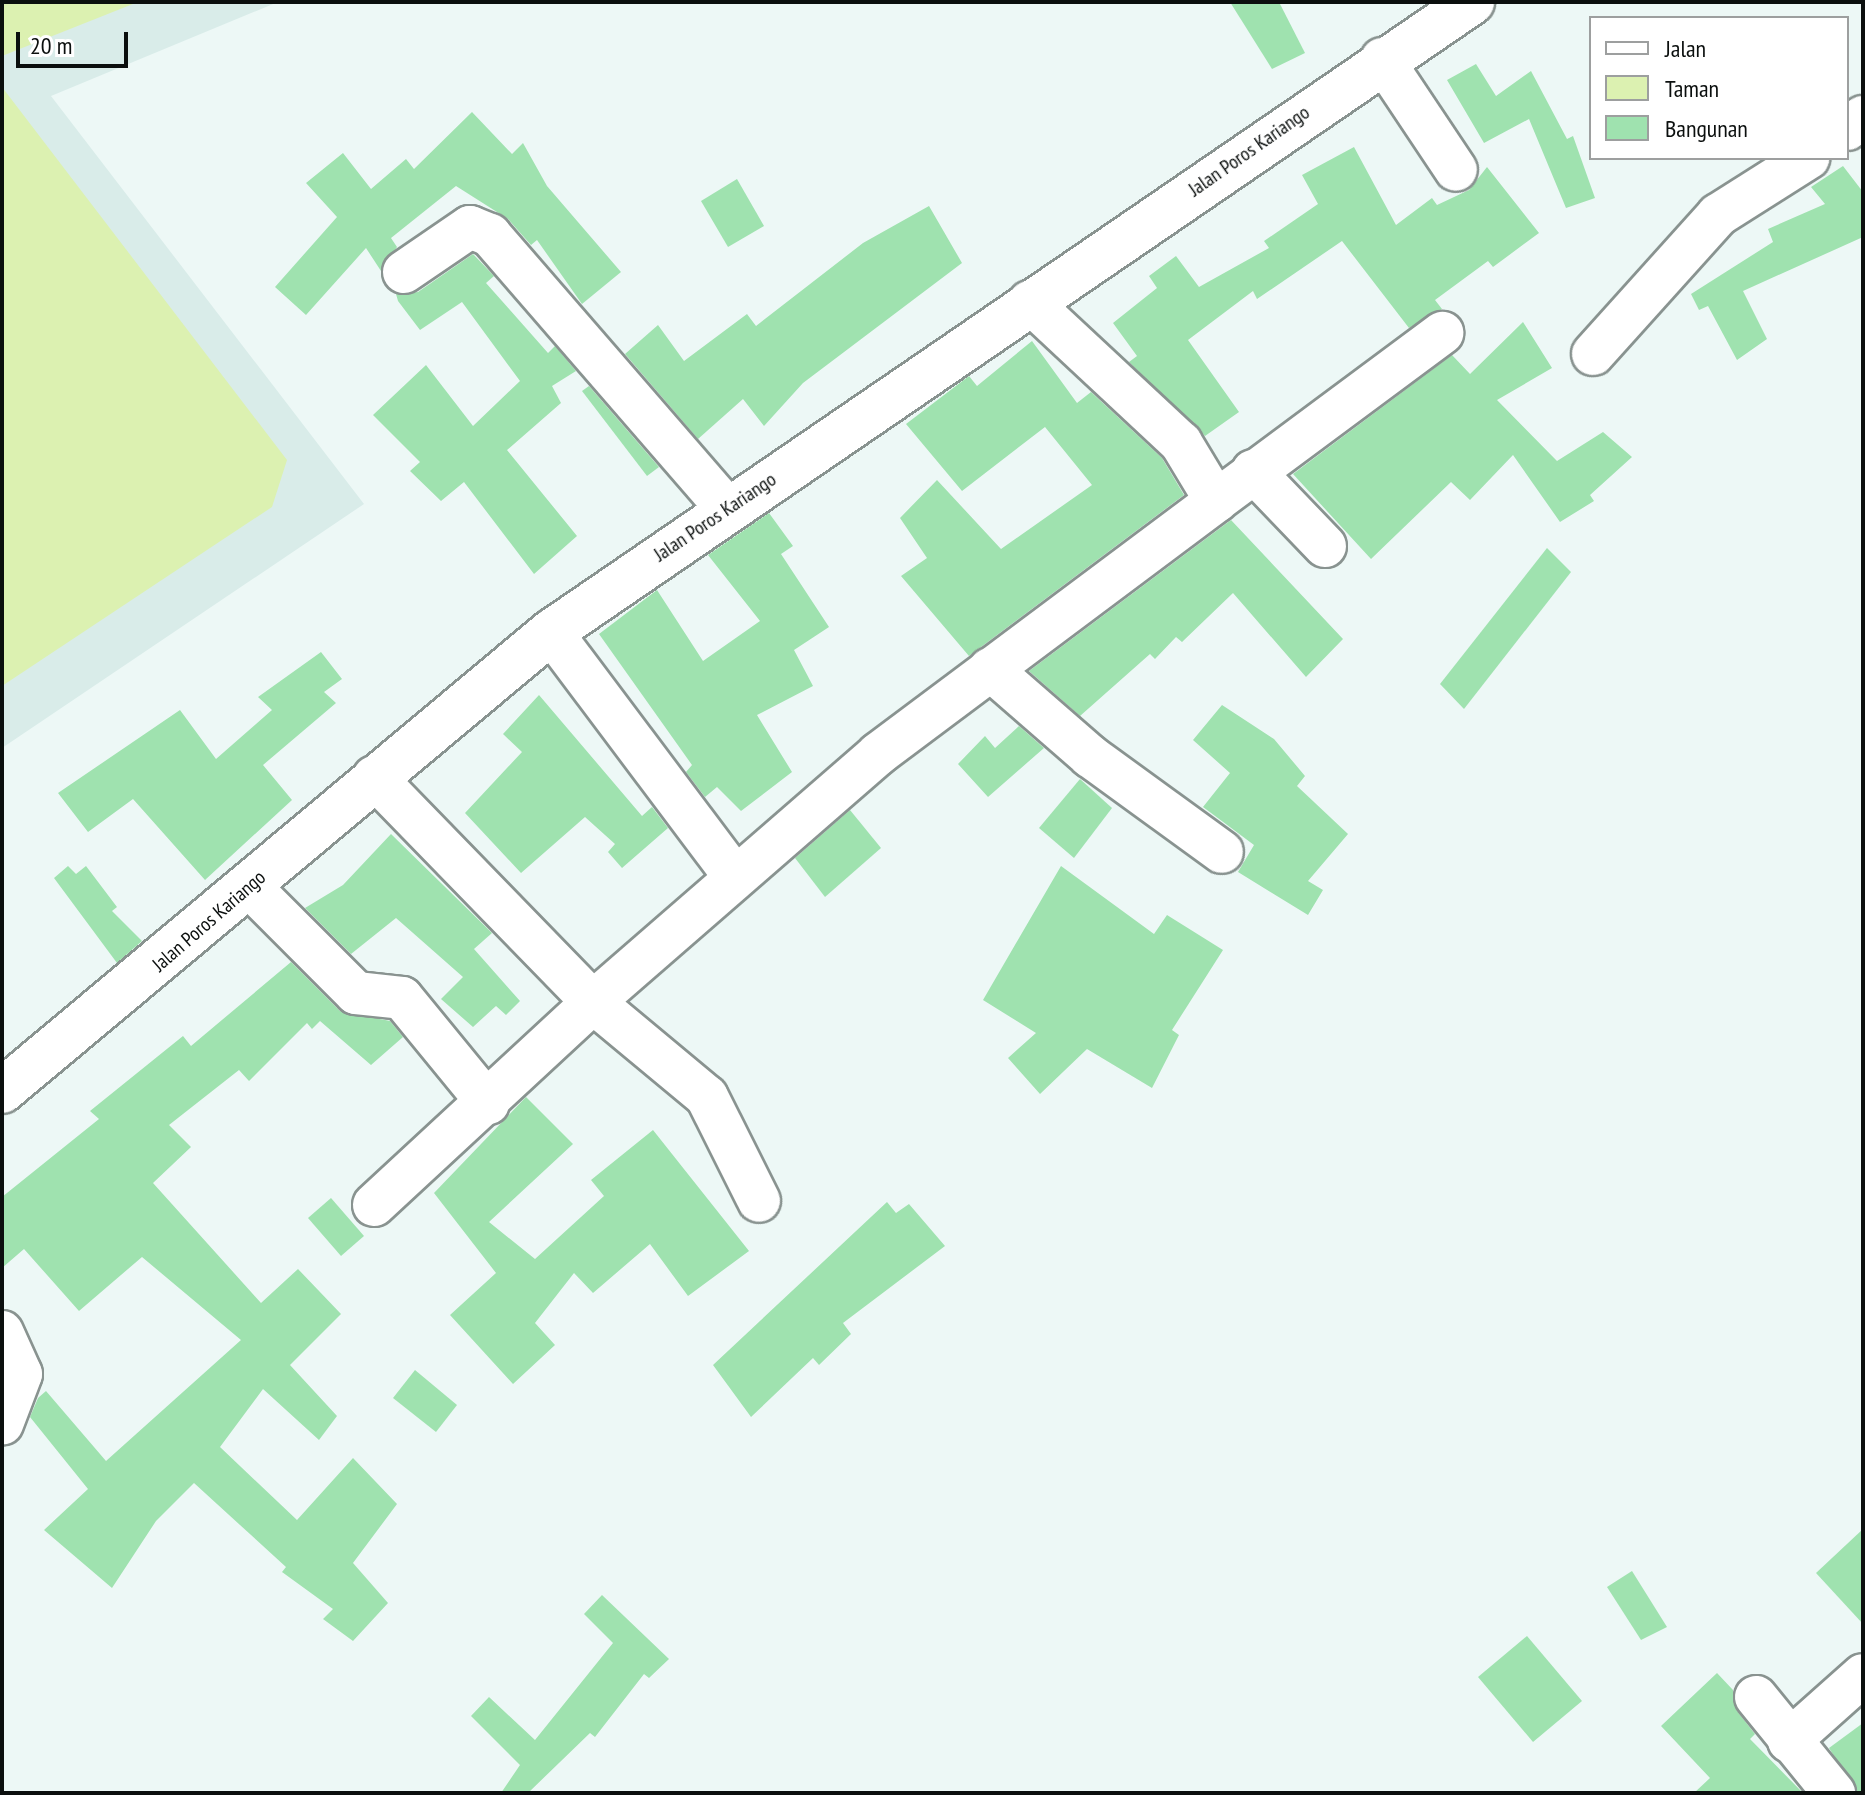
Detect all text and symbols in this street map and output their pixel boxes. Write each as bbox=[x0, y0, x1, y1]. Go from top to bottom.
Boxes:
scale bar bbox=[20, 16, 132, 66]
legend bbox=[1589, 16, 1849, 160]
text: 20 m bbox=[30, 30, 72, 61]
text: Jalan bbox=[1665, 33, 1706, 64]
text: Taman bbox=[1665, 73, 1719, 104]
street label: Jalan Poros Kariango bbox=[1184, 100, 1314, 202]
text: Bangunan bbox=[1665, 113, 1748, 144]
street label: Jalan Poros Kariango bbox=[649, 467, 781, 567]
street label: Jalan Poros Kariango bbox=[148, 865, 270, 977]

